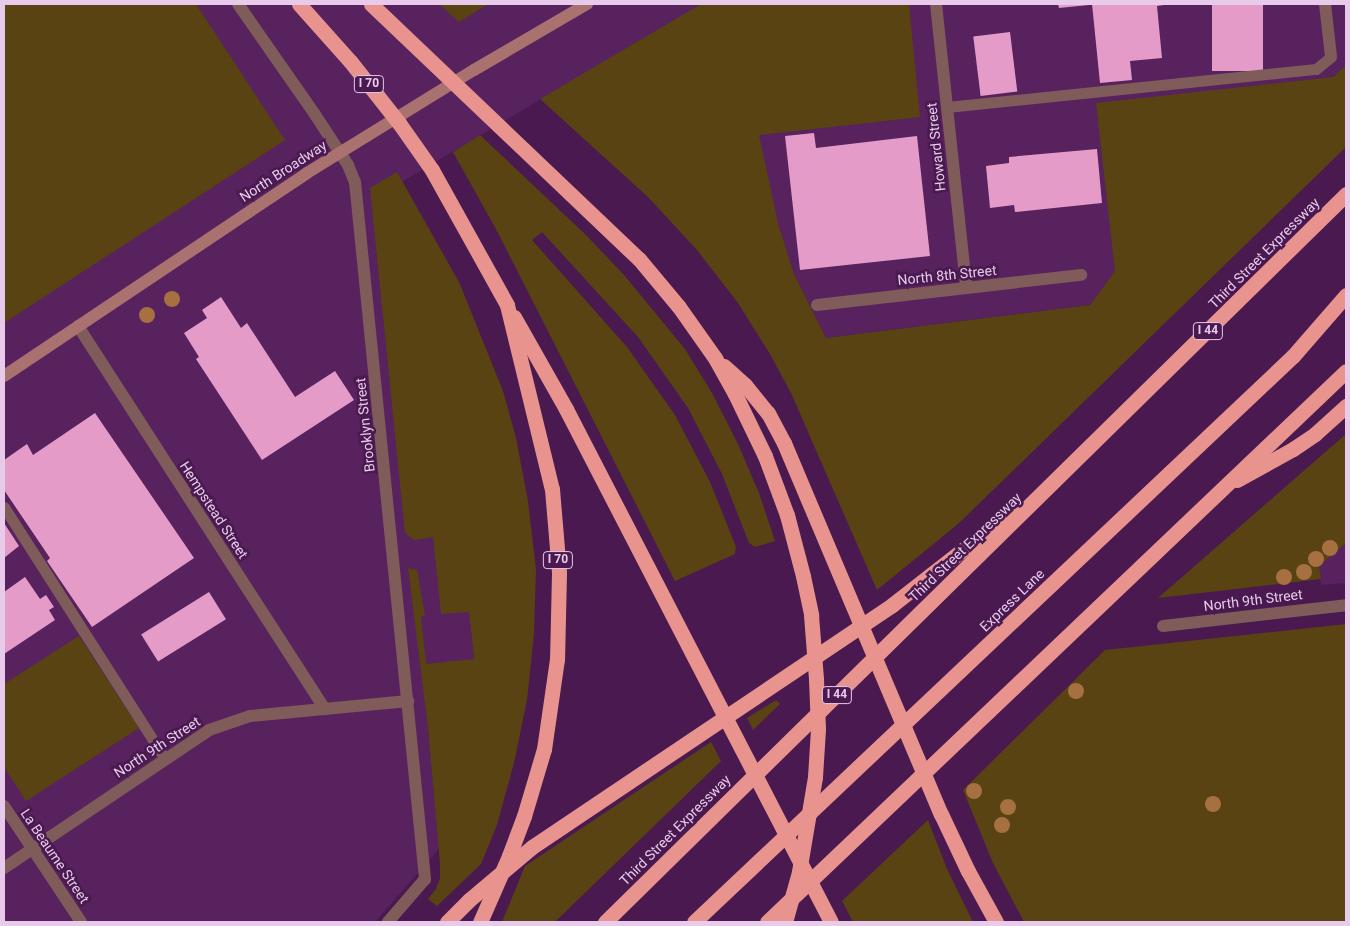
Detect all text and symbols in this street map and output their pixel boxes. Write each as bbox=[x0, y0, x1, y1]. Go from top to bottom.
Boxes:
road number: I 70 bbox=[353, 74, 385, 94]
street label: Howard Street bbox=[923, 102, 949, 192]
street label: North Broadway bbox=[236, 137, 330, 205]
street label: Third Street Expressway bbox=[1205, 194, 1323, 312]
street label: North 8th Street bbox=[897, 261, 997, 289]
road number: I 44 bbox=[1192, 322, 1224, 341]
street label: Brooklyn Street bbox=[352, 377, 378, 473]
street label: Hempstead Street bbox=[176, 458, 252, 562]
street label: Third Street Expressway bbox=[905, 489, 1025, 605]
road number: I 70 bbox=[542, 550, 574, 570]
street label: Express Lane bbox=[976, 565, 1048, 635]
street label: North 9th Street bbox=[1203, 586, 1303, 614]
road number: I 44 bbox=[821, 686, 853, 704]
street label: North 9th Street bbox=[111, 713, 203, 781]
street label: Third Street Expressway bbox=[616, 771, 734, 889]
street label: La Beaume Street bbox=[17, 806, 93, 906]

